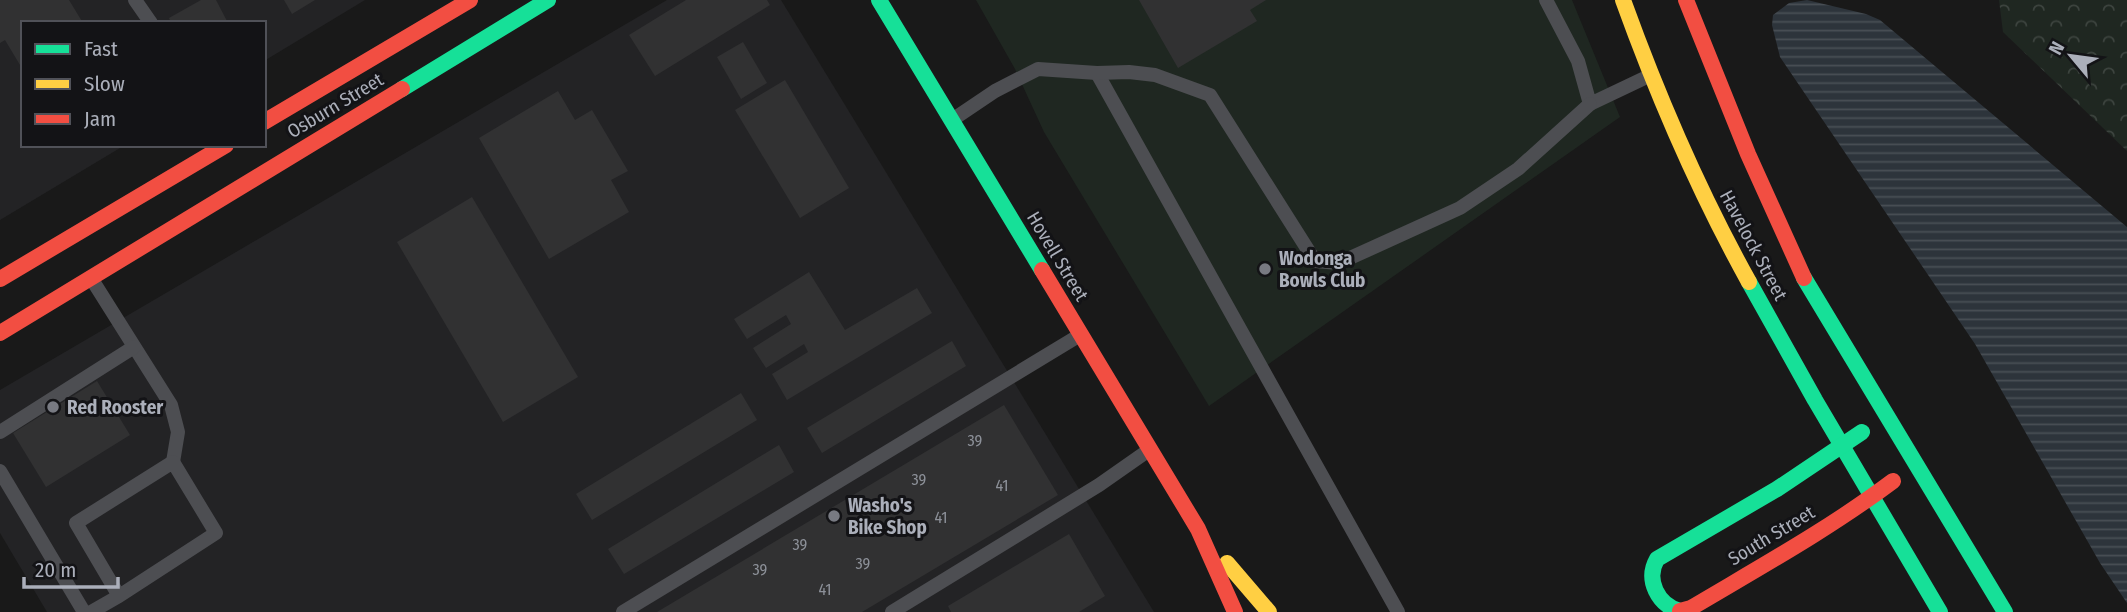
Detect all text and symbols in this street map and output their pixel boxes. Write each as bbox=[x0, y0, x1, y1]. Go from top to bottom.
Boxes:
legend bbox=[21, 21, 266, 147]
north arrow bbox=[2036, 21, 2106, 91]
text: Fast bbox=[84, 36, 118, 62]
text: N bbox=[2044, 37, 2069, 59]
street label: Osburn Street bbox=[283, 67, 388, 143]
text: Slow bbox=[84, 71, 125, 97]
text: Jam bbox=[84, 106, 116, 132]
street label: Havelock Street bbox=[1715, 186, 1793, 305]
street label: Hovell Street bbox=[1022, 207, 1094, 306]
place label: Wodonga Bowls Club bbox=[1279, 247, 1365, 292]
marker: Wodonga Bowls Club bbox=[1257, 261, 1273, 277]
place label: Red Rooster bbox=[67, 396, 164, 419]
marker: Red Rooster bbox=[45, 399, 61, 415]
house number: 39 bbox=[968, 431, 983, 450]
house number: 39 bbox=[912, 470, 927, 489]
house number: 41 bbox=[995, 476, 1009, 495]
place label: Washo's Bike Shop bbox=[848, 494, 927, 539]
street label: South Street bbox=[1724, 500, 1819, 570]
marker: Washo's Bike Shop bbox=[826, 508, 842, 524]
house number: 41 bbox=[934, 508, 948, 527]
house number: 39 bbox=[793, 535, 808, 554]
scale bar bbox=[24, 546, 119, 590]
house number: 39 bbox=[856, 554, 871, 573]
text: 20 m bbox=[35, 557, 76, 583]
house number: 39 bbox=[753, 560, 768, 579]
house number: 41 bbox=[818, 580, 832, 599]

